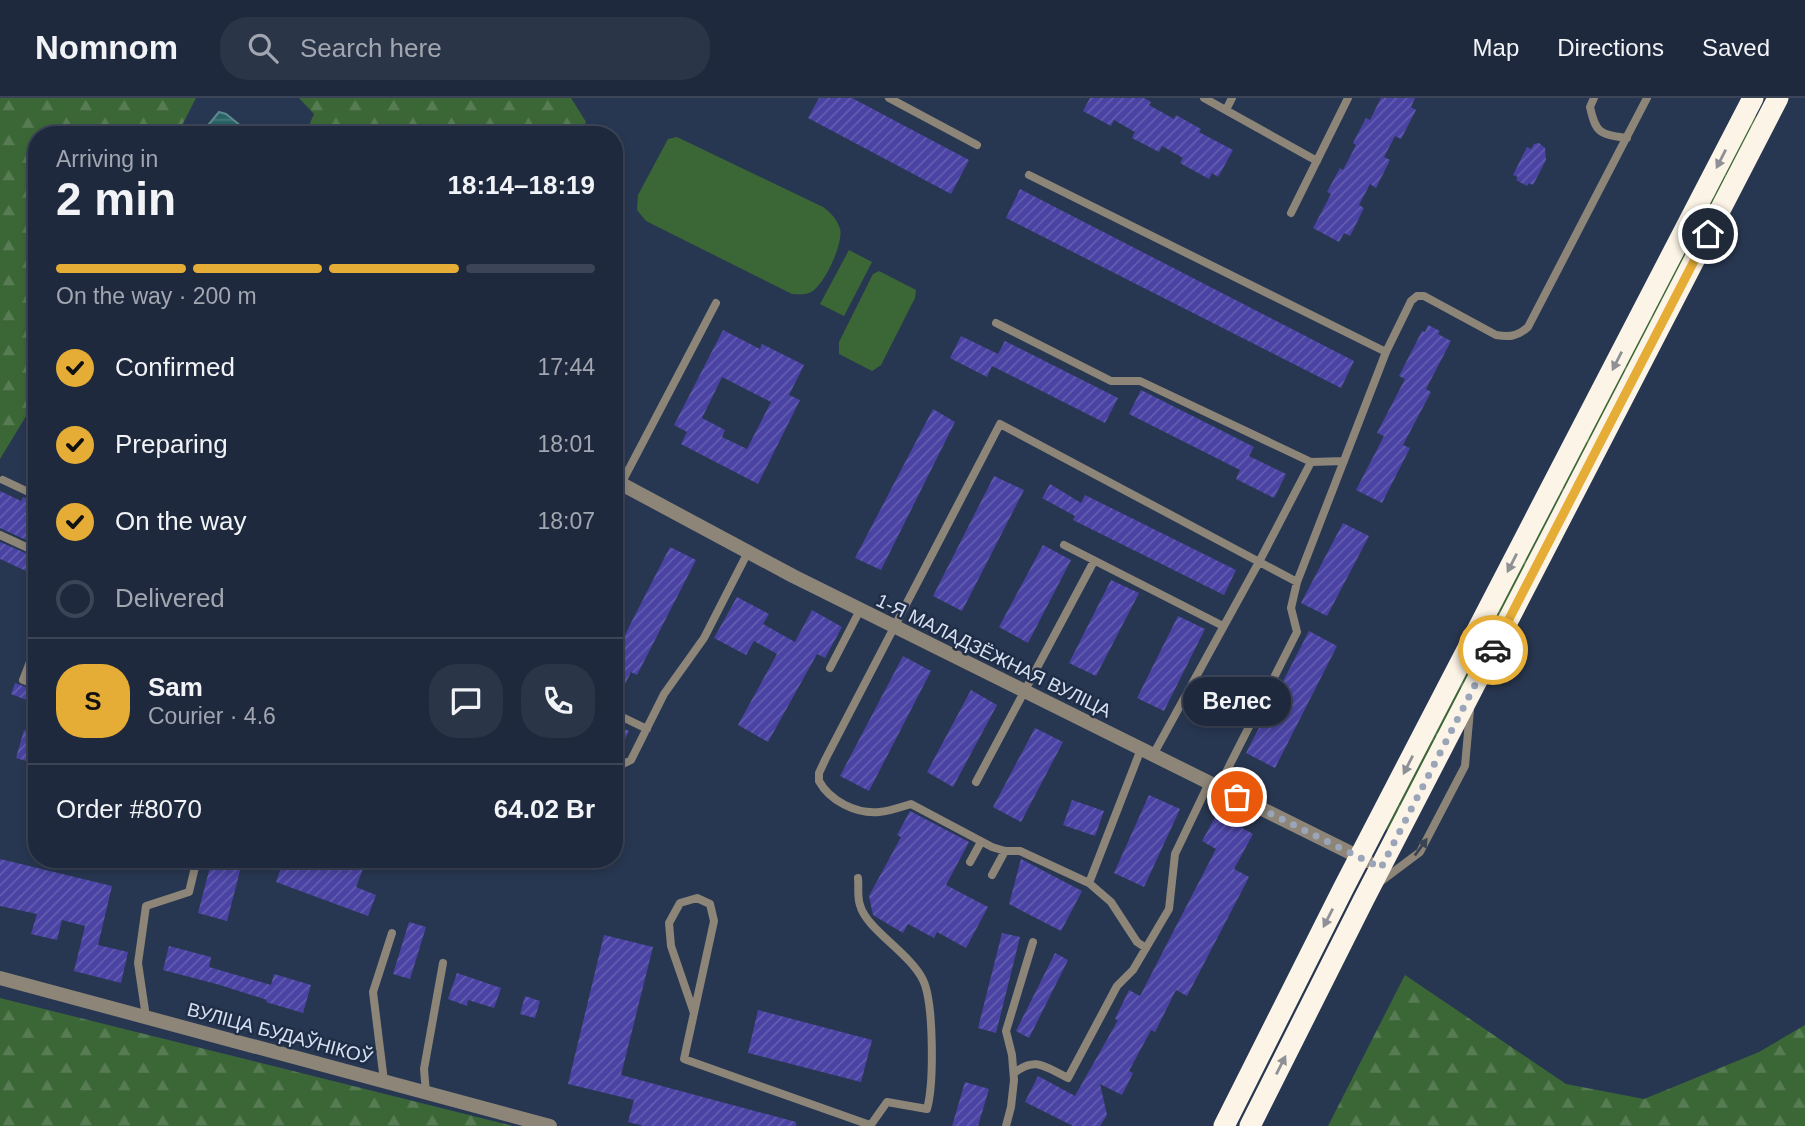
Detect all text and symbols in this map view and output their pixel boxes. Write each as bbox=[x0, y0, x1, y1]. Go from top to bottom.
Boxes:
search box bbox=[220, 17, 710, 80]
text: Nomnom bbox=[35, 29, 178, 66]
icon: search bbox=[244, 29, 282, 67]
text: Search here bbox=[300, 33, 442, 63]
text: Map bbox=[1473, 34, 1519, 61]
text: Directions bbox=[1557, 34, 1664, 61]
text: Saved bbox=[1702, 34, 1770, 61]
text: Arriving in bbox=[56, 146, 158, 172]
one-way arrow bbox=[1716, 149, 1727, 169]
text: 18:14–18:19 bbox=[448, 170, 595, 200]
text: 2 min bbox=[56, 173, 176, 225]
pin bbox=[1678, 204, 1738, 264]
icon: home bbox=[1689, 215, 1727, 253]
text: On the way · 200 m bbox=[56, 283, 257, 309]
icon: check bbox=[56, 349, 94, 387]
one-way arrow bbox=[1611, 351, 1622, 371]
text: Confirmed bbox=[115, 352, 235, 382]
text: 17:44 bbox=[537, 354, 595, 380]
icon: check bbox=[56, 426, 94, 464]
text: Preparing bbox=[115, 429, 228, 459]
text: 18:01 bbox=[537, 431, 595, 457]
icon: check bbox=[56, 503, 94, 541]
text: On the way bbox=[115, 506, 247, 536]
text: 18:07 bbox=[537, 508, 595, 534]
one-way arrow bbox=[1507, 553, 1518, 573]
text: Delivered bbox=[115, 583, 225, 613]
street label: 1-Я МАЛАДЗЁЖНАЯ ВУЛІЦА bbox=[873, 589, 1115, 722]
courier bbox=[1458, 615, 1528, 685]
icon: car bbox=[1474, 631, 1512, 669]
button: chat bbox=[429, 664, 503, 738]
button: phone bbox=[521, 664, 595, 738]
text: Sam bbox=[148, 672, 203, 702]
callout: Велес bbox=[1183, 678, 1291, 727]
text: S bbox=[84, 686, 102, 716]
text: Велес bbox=[1203, 688, 1272, 714]
text: Courier · 4.6 bbox=[148, 703, 276, 729]
one-way arrow bbox=[1402, 755, 1413, 775]
pin bbox=[1207, 767, 1267, 827]
icon: bag bbox=[1218, 778, 1256, 816]
text: Order #8070 bbox=[56, 794, 202, 824]
text: 64.02 Br bbox=[494, 794, 595, 824]
one-way arrow bbox=[1414, 838, 1428, 856]
one-way arrow bbox=[1323, 908, 1334, 928]
street label: ВУЛІЦА БУДАЎНІКОЎ bbox=[185, 999, 376, 1069]
one-way arrow bbox=[1275, 1055, 1286, 1075]

